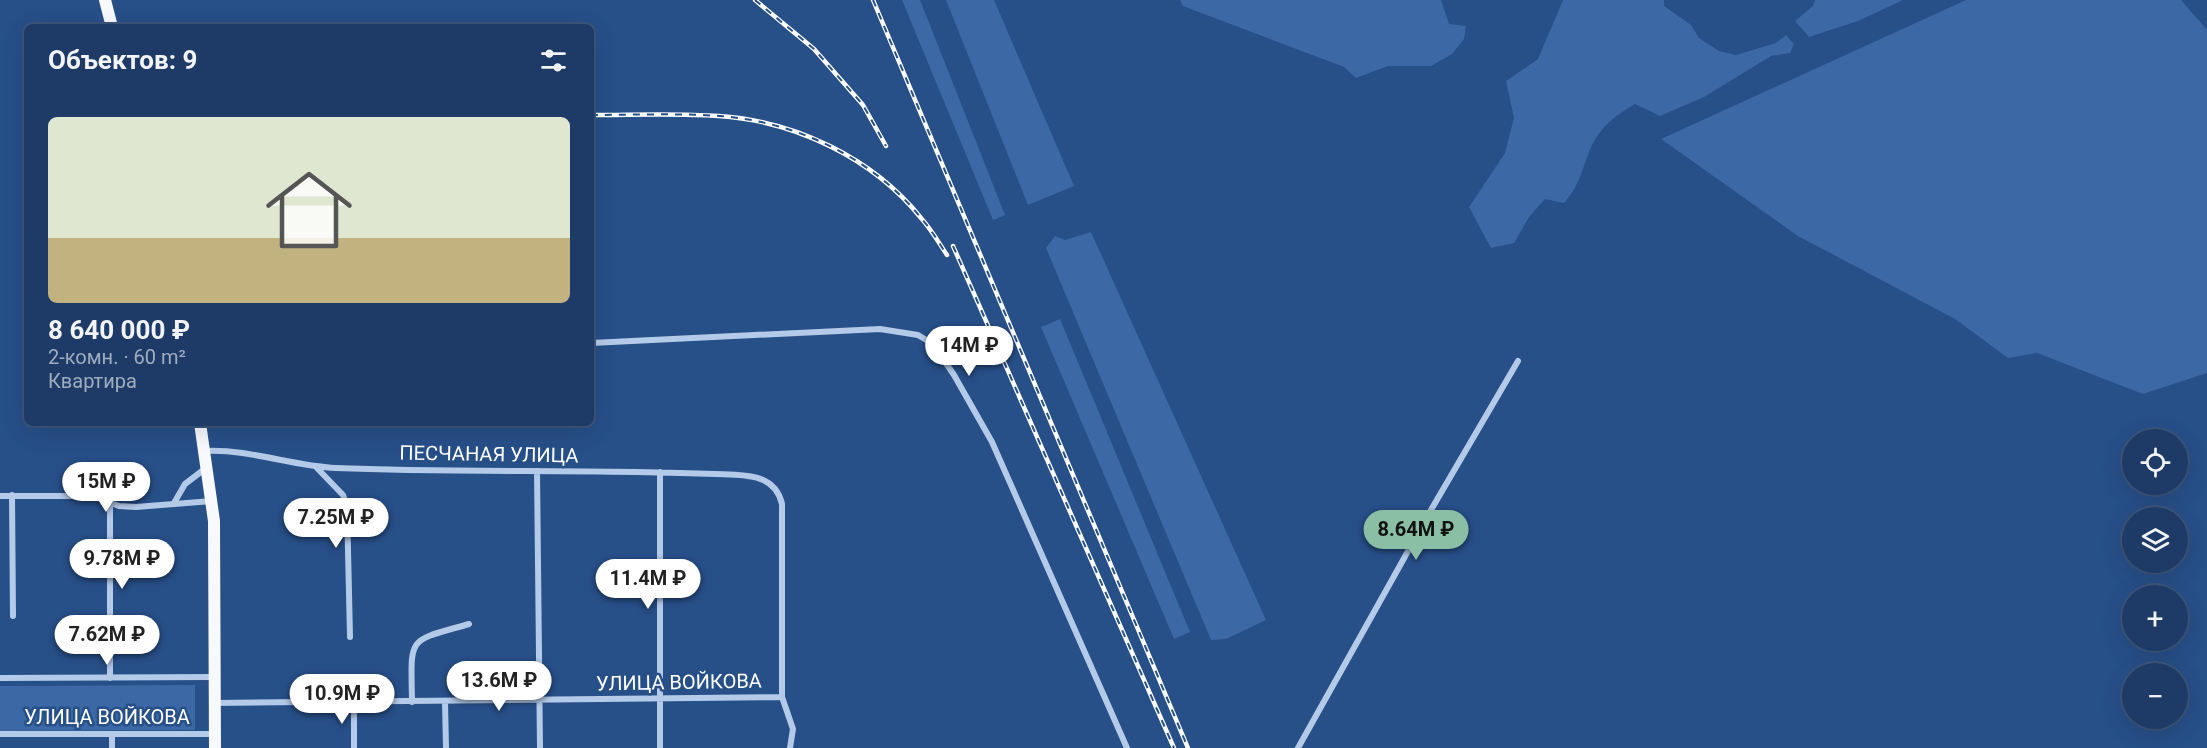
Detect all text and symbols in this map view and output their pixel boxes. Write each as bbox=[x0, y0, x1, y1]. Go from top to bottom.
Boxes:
icon: filters bbox=[537, 44, 570, 77]
text: Объектов: 9 bbox=[48, 45, 197, 75]
icon: home bbox=[255, 156, 363, 264]
text: 8 640 000 ₽ bbox=[48, 315, 190, 345]
pin: 14M ₽ bbox=[927, 326, 1011, 377]
text: 14M ₽ bbox=[939, 333, 999, 357]
text: 2-комн. · 60 m² bbox=[48, 345, 186, 369]
text: Квартира bbox=[48, 369, 137, 393]
map controls bbox=[2122, 429, 2188, 729]
button: locate bbox=[2122, 429, 2188, 495]
street label: ПЕСЧАНАЯ УЛИЦА bbox=[399, 440, 579, 468]
pin: 15M ₽ bbox=[64, 462, 148, 513]
text: 15M ₽ bbox=[76, 469, 136, 493]
pin: 7.25M ₽ bbox=[281, 498, 391, 549]
text: 7.25M ₽ bbox=[298, 505, 374, 529]
button: layers bbox=[2122, 507, 2188, 573]
pin: 8.64M ₽ bbox=[1361, 510, 1471, 561]
text: 8.64M ₽ bbox=[1378, 517, 1454, 541]
pin: 9.78M ₽ bbox=[67, 539, 177, 590]
text: 9.78M ₽ bbox=[84, 546, 160, 570]
pin: 11.4M ₽ bbox=[593, 559, 703, 610]
text: 11.4M ₽ bbox=[610, 566, 686, 590]
button: + bbox=[2122, 585, 2188, 651]
pin: 7.62M ₽ bbox=[52, 615, 162, 666]
text: 7.62M ₽ bbox=[69, 622, 145, 646]
pin: 13.6M ₽ bbox=[444, 661, 554, 712]
button: − bbox=[2122, 663, 2188, 729]
text: 13.6M ₽ bbox=[461, 668, 537, 692]
street label: УЛИЦА ВОЙКОВА bbox=[596, 669, 762, 695]
pin: 10.9M ₽ bbox=[287, 674, 397, 725]
text: 10.9M ₽ bbox=[304, 681, 380, 705]
street label: УЛИЦА ВОЙКОВА bbox=[24, 705, 190, 729]

